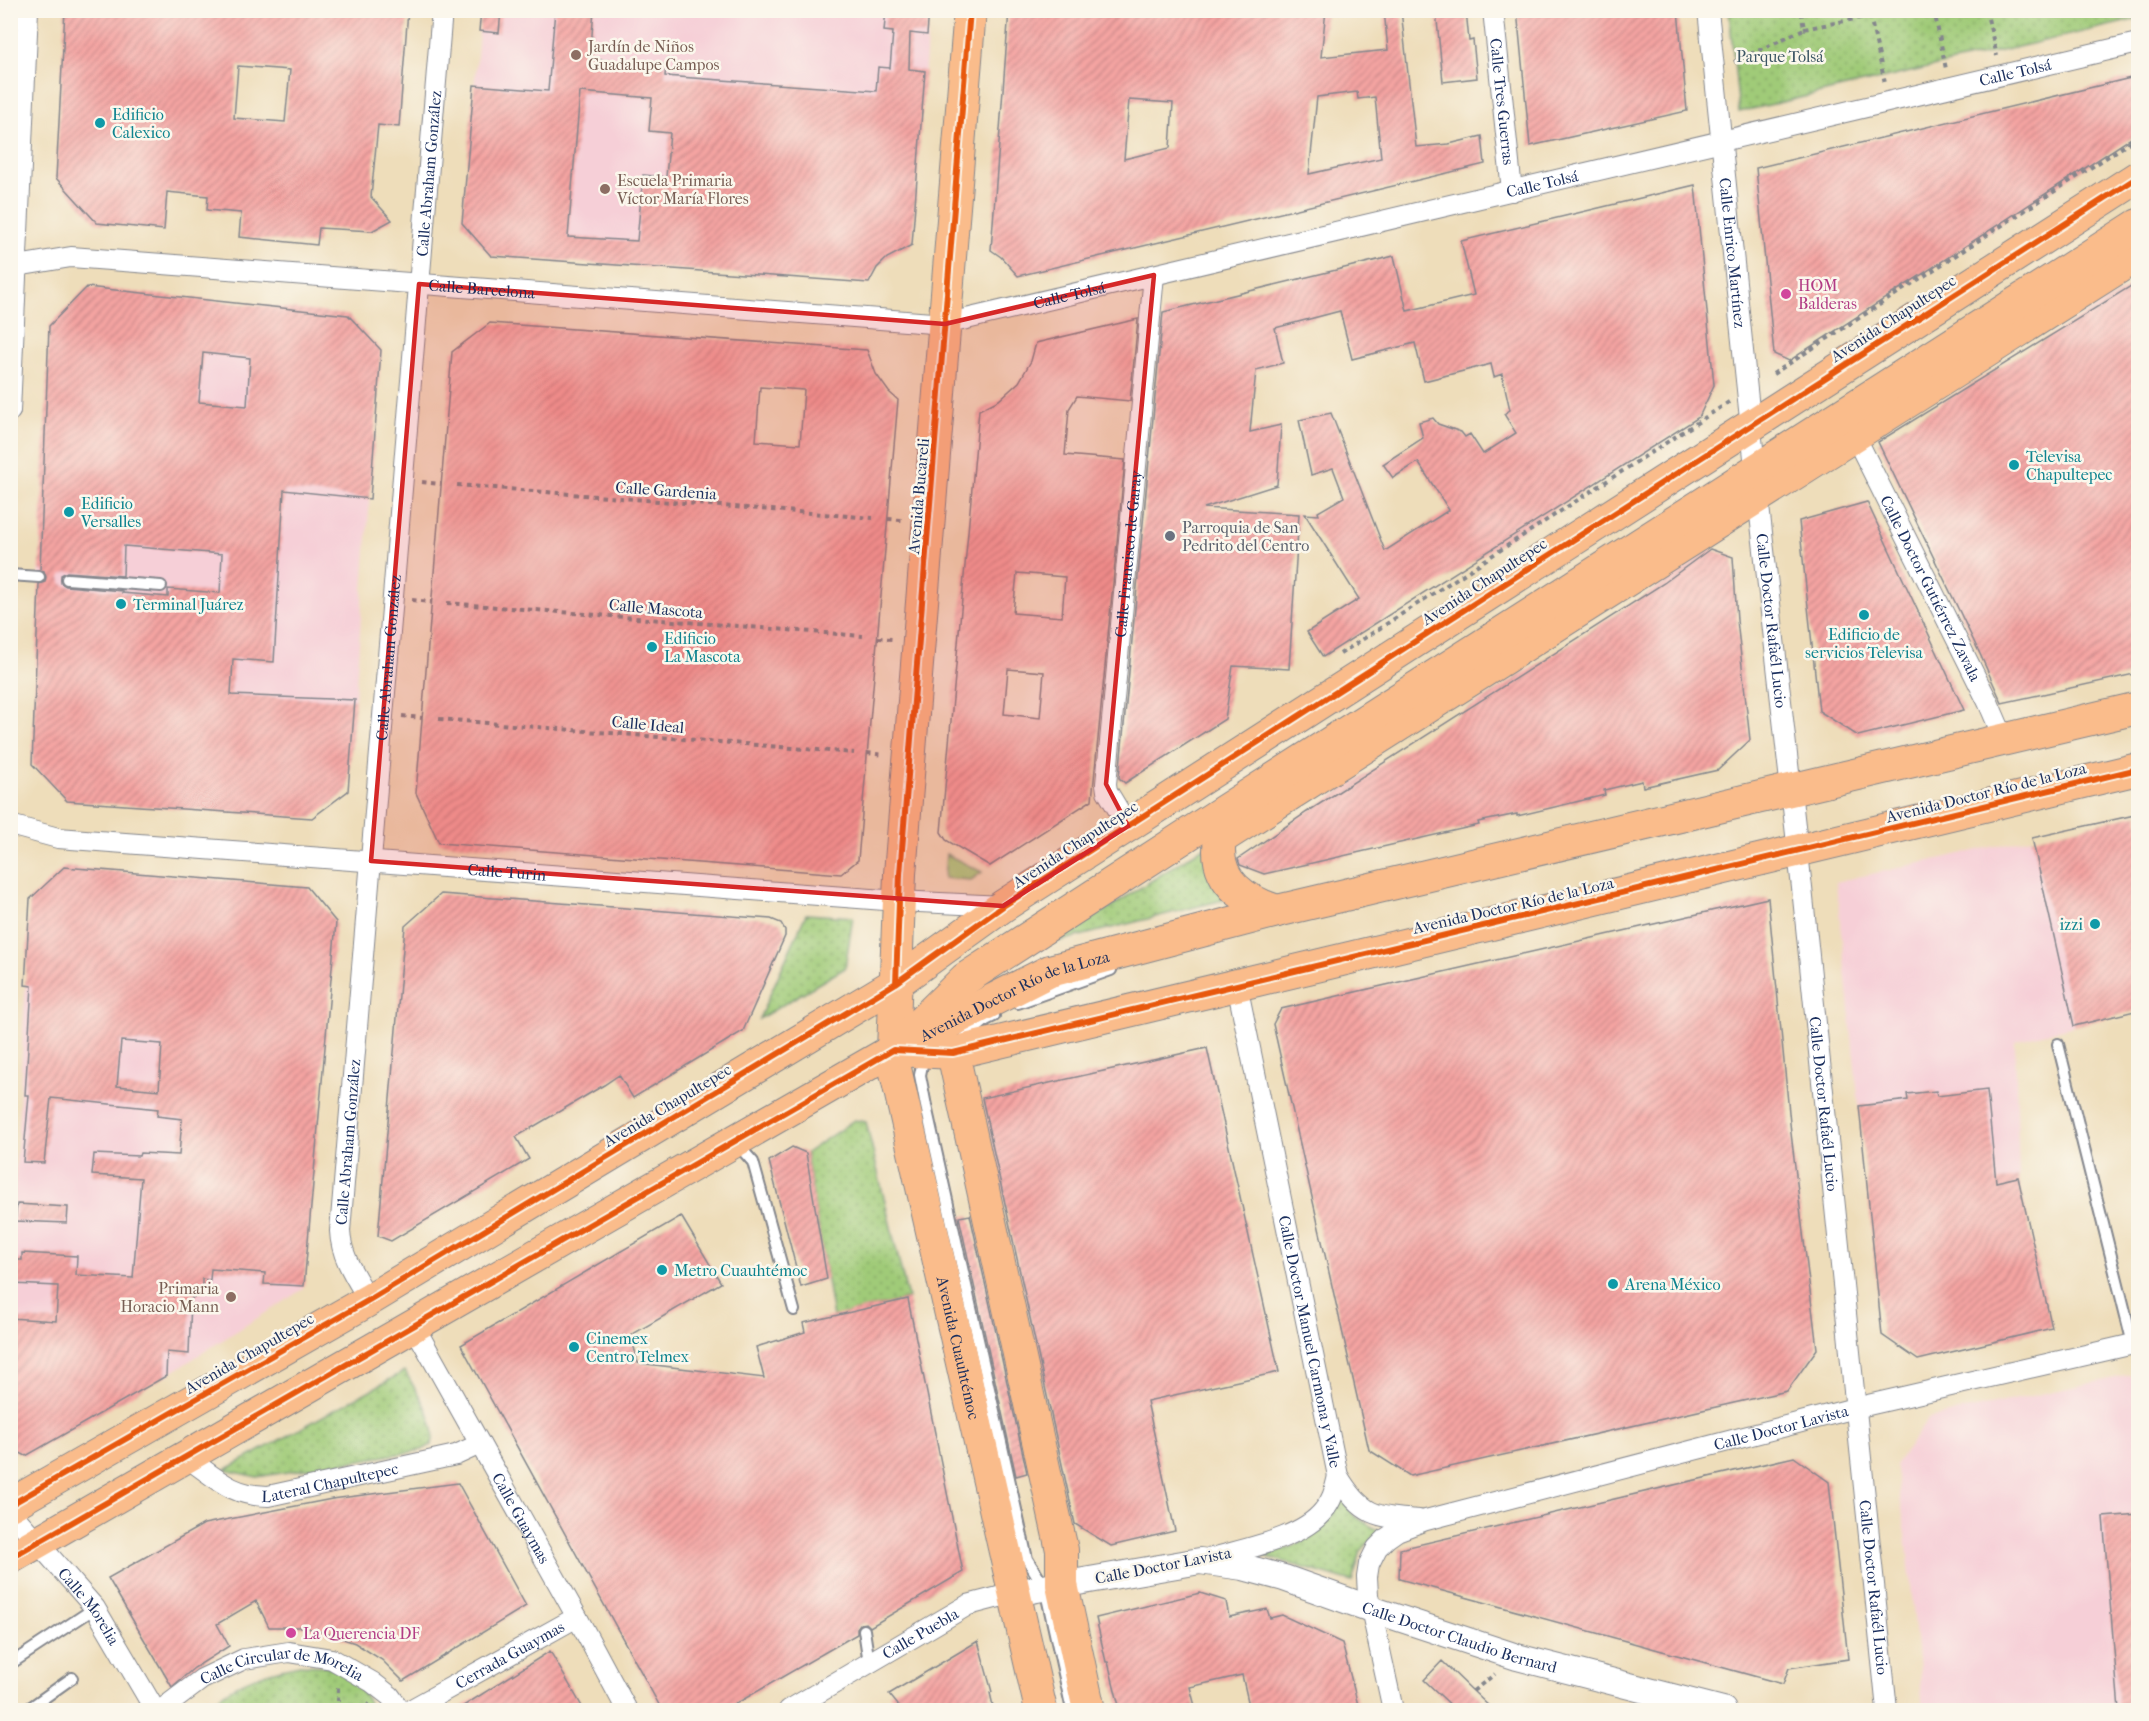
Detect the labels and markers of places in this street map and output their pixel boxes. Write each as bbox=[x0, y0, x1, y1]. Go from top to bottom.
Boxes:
place label: Jardín de Niños Guadalupe Campos bbox=[586, 37, 720, 74]
marker: Jardín de Niños Guadalupe Campos bbox=[569, 48, 583, 62]
place label: Edificio Calexico bbox=[112, 105, 170, 142]
marker: Edificio Calexico bbox=[93, 116, 107, 130]
place label: Escuela Primaria Víctor María Flores bbox=[616, 171, 749, 208]
marker: Escuela Primaria Víctor María Flores bbox=[598, 182, 612, 196]
place label: HOM Balderas bbox=[1798, 276, 1857, 313]
marker: HOM Balderas bbox=[1779, 287, 1793, 301]
place label: Televisa Chapultepec bbox=[2026, 447, 2112, 484]
marker: Televisa Chapultepec bbox=[2007, 458, 2021, 472]
place label: Edificio Versalles bbox=[80, 494, 141, 531]
marker: Edificio Versalles bbox=[62, 505, 76, 519]
place label: Parroquia de San Pedrito del Centro bbox=[1182, 518, 1309, 555]
marker: Parroquia de San Pedrito del Centro bbox=[1163, 529, 1177, 543]
place label: Terminal Juárez bbox=[133, 595, 244, 614]
marker: Terminal Juárez bbox=[114, 597, 128, 611]
marker: Edificio de servicios Televisa bbox=[1857, 608, 1871, 622]
place label: Edificio de servicios Televisa bbox=[1805, 625, 1924, 662]
place label: Edificio La Mascota bbox=[664, 629, 741, 666]
marker: Edificio La Mascota bbox=[645, 640, 659, 654]
place label: izzi bbox=[2059, 915, 2083, 934]
marker: izzi bbox=[2088, 917, 2102, 931]
place label: Metro Cuauhtémoc bbox=[674, 1261, 807, 1280]
marker: Metro Cuauhtémoc bbox=[655, 1263, 669, 1277]
place label: Arena México bbox=[1624, 1275, 1721, 1294]
marker: Arena México bbox=[1606, 1277, 1620, 1291]
place label: Primaria Horacio Mann bbox=[121, 1279, 220, 1316]
marker: Primaria Horacio Mann bbox=[224, 1290, 238, 1304]
place label: Cinemex Centro Telmex bbox=[586, 1329, 690, 1366]
marker: Cinemex Centro Telmex bbox=[567, 1340, 581, 1354]
place label: La Querencia DF bbox=[303, 1624, 420, 1643]
marker: La Querencia DF bbox=[284, 1626, 298, 1640]

